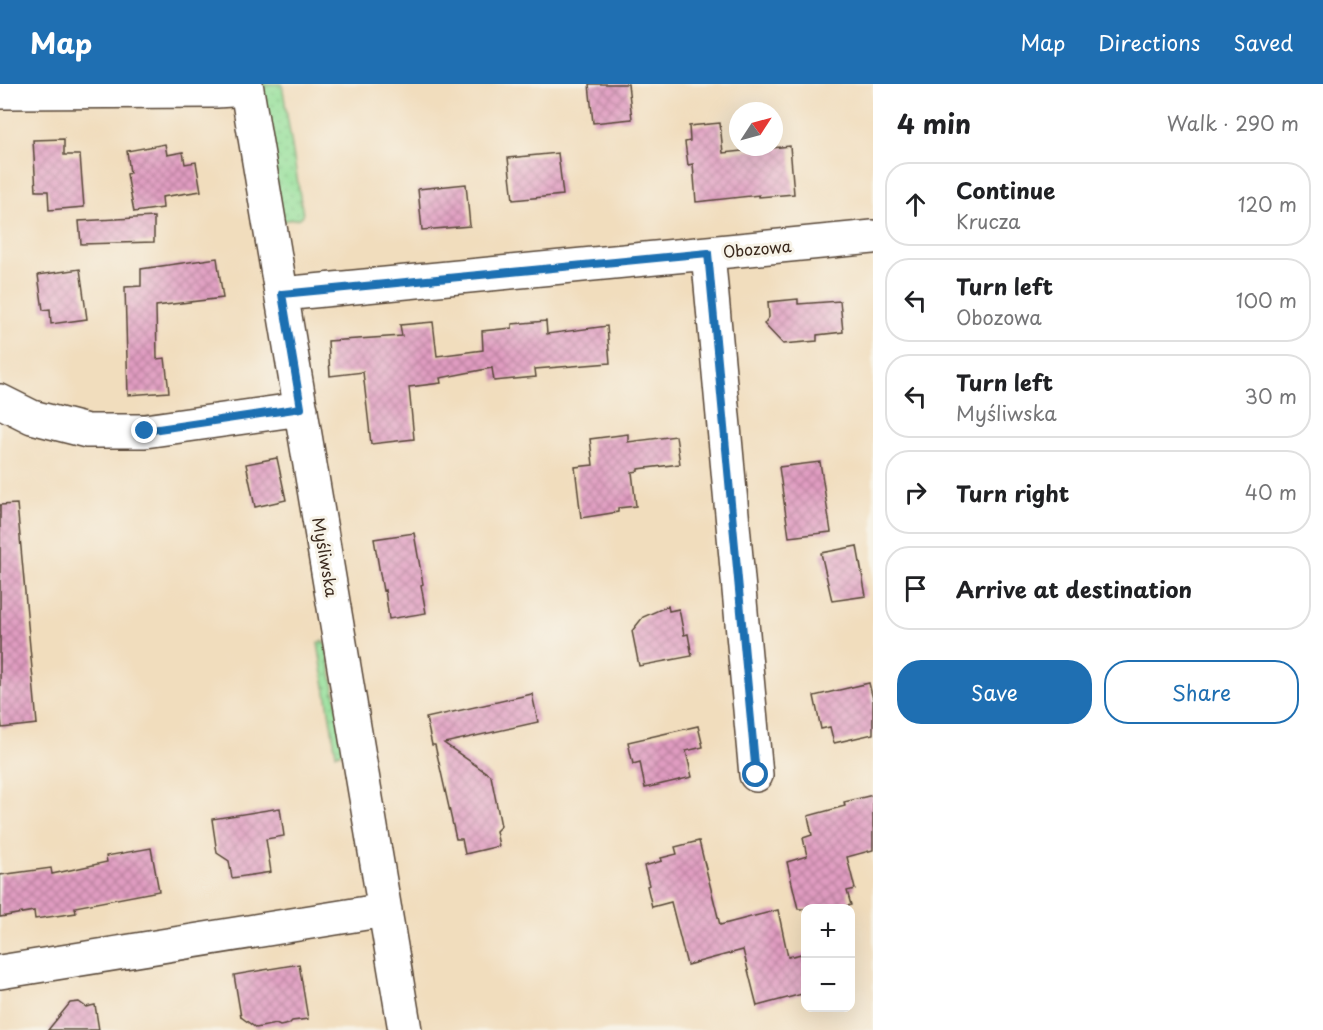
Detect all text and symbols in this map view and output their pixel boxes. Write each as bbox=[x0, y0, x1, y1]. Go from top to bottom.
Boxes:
text: Map bbox=[30, 21, 92, 64]
text: Map bbox=[1020, 26, 1065, 58]
text: Directions bbox=[1098, 26, 1200, 58]
text: Saved bbox=[1233, 26, 1293, 58]
north arrow bbox=[729, 102, 783, 156]
text: 4 min bbox=[897, 104, 971, 143]
text: Walk · 290 m bbox=[1167, 108, 1299, 138]
text: Continue bbox=[956, 173, 1055, 206]
icon: ahead bbox=[899, 188, 932, 221]
text: 120 m bbox=[1238, 189, 1297, 219]
text: Krucza bbox=[956, 206, 1021, 236]
street label: Obozowa bbox=[722, 233, 792, 263]
text: Turn left bbox=[956, 269, 1053, 302]
icon: left bbox=[899, 284, 932, 317]
text: 100 m bbox=[1236, 285, 1297, 315]
text: Obozowa bbox=[956, 302, 1042, 332]
text: Turn left bbox=[956, 365, 1053, 398]
icon: left bbox=[899, 380, 932, 413]
text: 30 m bbox=[1244, 381, 1297, 411]
text: Myśliwska bbox=[956, 398, 1057, 428]
route end bbox=[131, 417, 157, 443]
icon: right bbox=[899, 476, 932, 509]
text: Turn right bbox=[956, 476, 1069, 509]
text: 40 m bbox=[1245, 477, 1297, 507]
street label: Myśliwska bbox=[307, 515, 345, 599]
icon: arrive bbox=[899, 572, 932, 605]
text: Arrive at destination bbox=[956, 572, 1192, 605]
button: Save bbox=[897, 660, 1092, 724]
button: Share bbox=[1104, 660, 1299, 724]
route start bbox=[742, 761, 768, 787]
map controls bbox=[801, 904, 855, 1012]
button: + bbox=[801, 904, 855, 958]
button: − bbox=[801, 958, 855, 1012]

